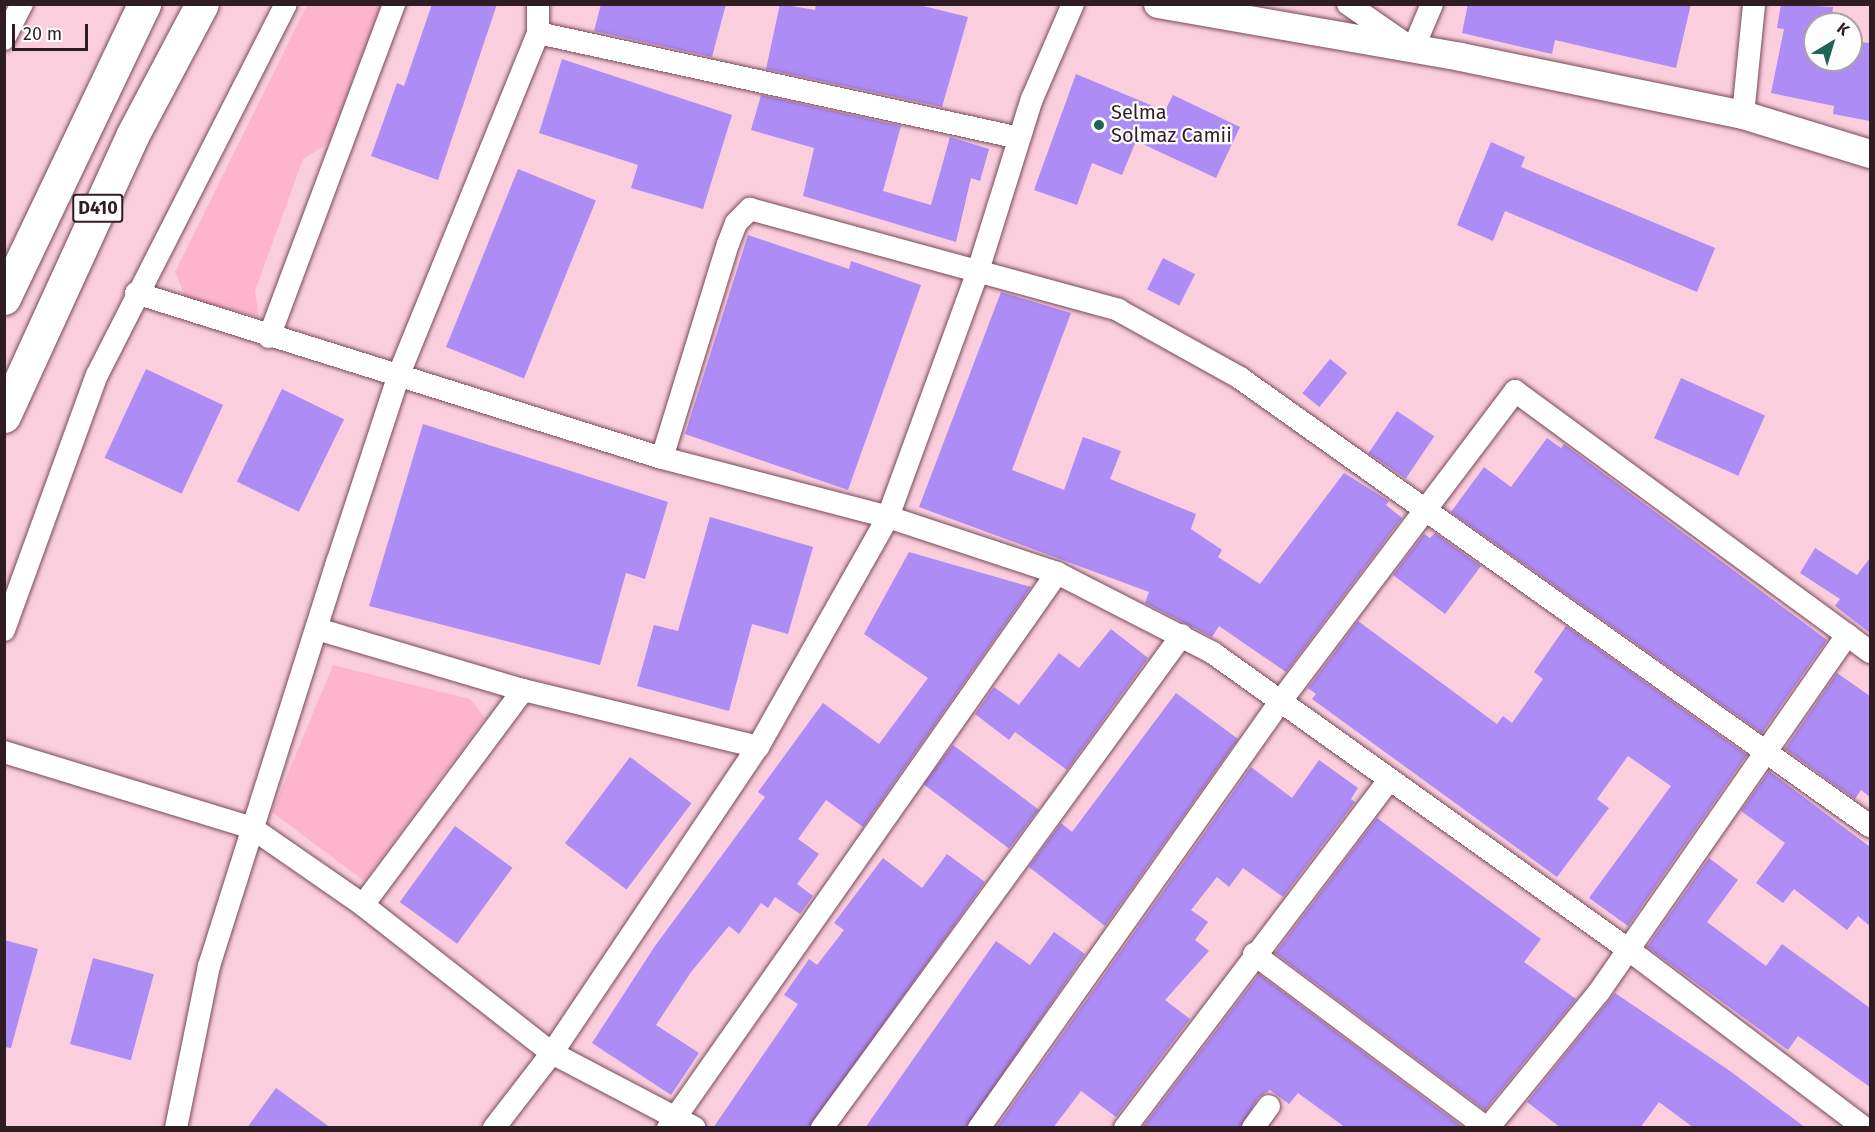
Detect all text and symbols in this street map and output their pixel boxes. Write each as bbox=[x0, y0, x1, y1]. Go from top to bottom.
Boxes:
scale bar bbox=[15, 12, 92, 50]
north arrow bbox=[1803, 12, 1863, 72]
text: K bbox=[1833, 18, 1853, 40]
text: 20 m bbox=[23, 23, 62, 45]
place label: Selma Solmaz Camii bbox=[1111, 101, 1232, 148]
marker: Selma Solmaz Camii bbox=[1092, 118, 1106, 132]
road number: D410 bbox=[71, 193, 125, 223]

